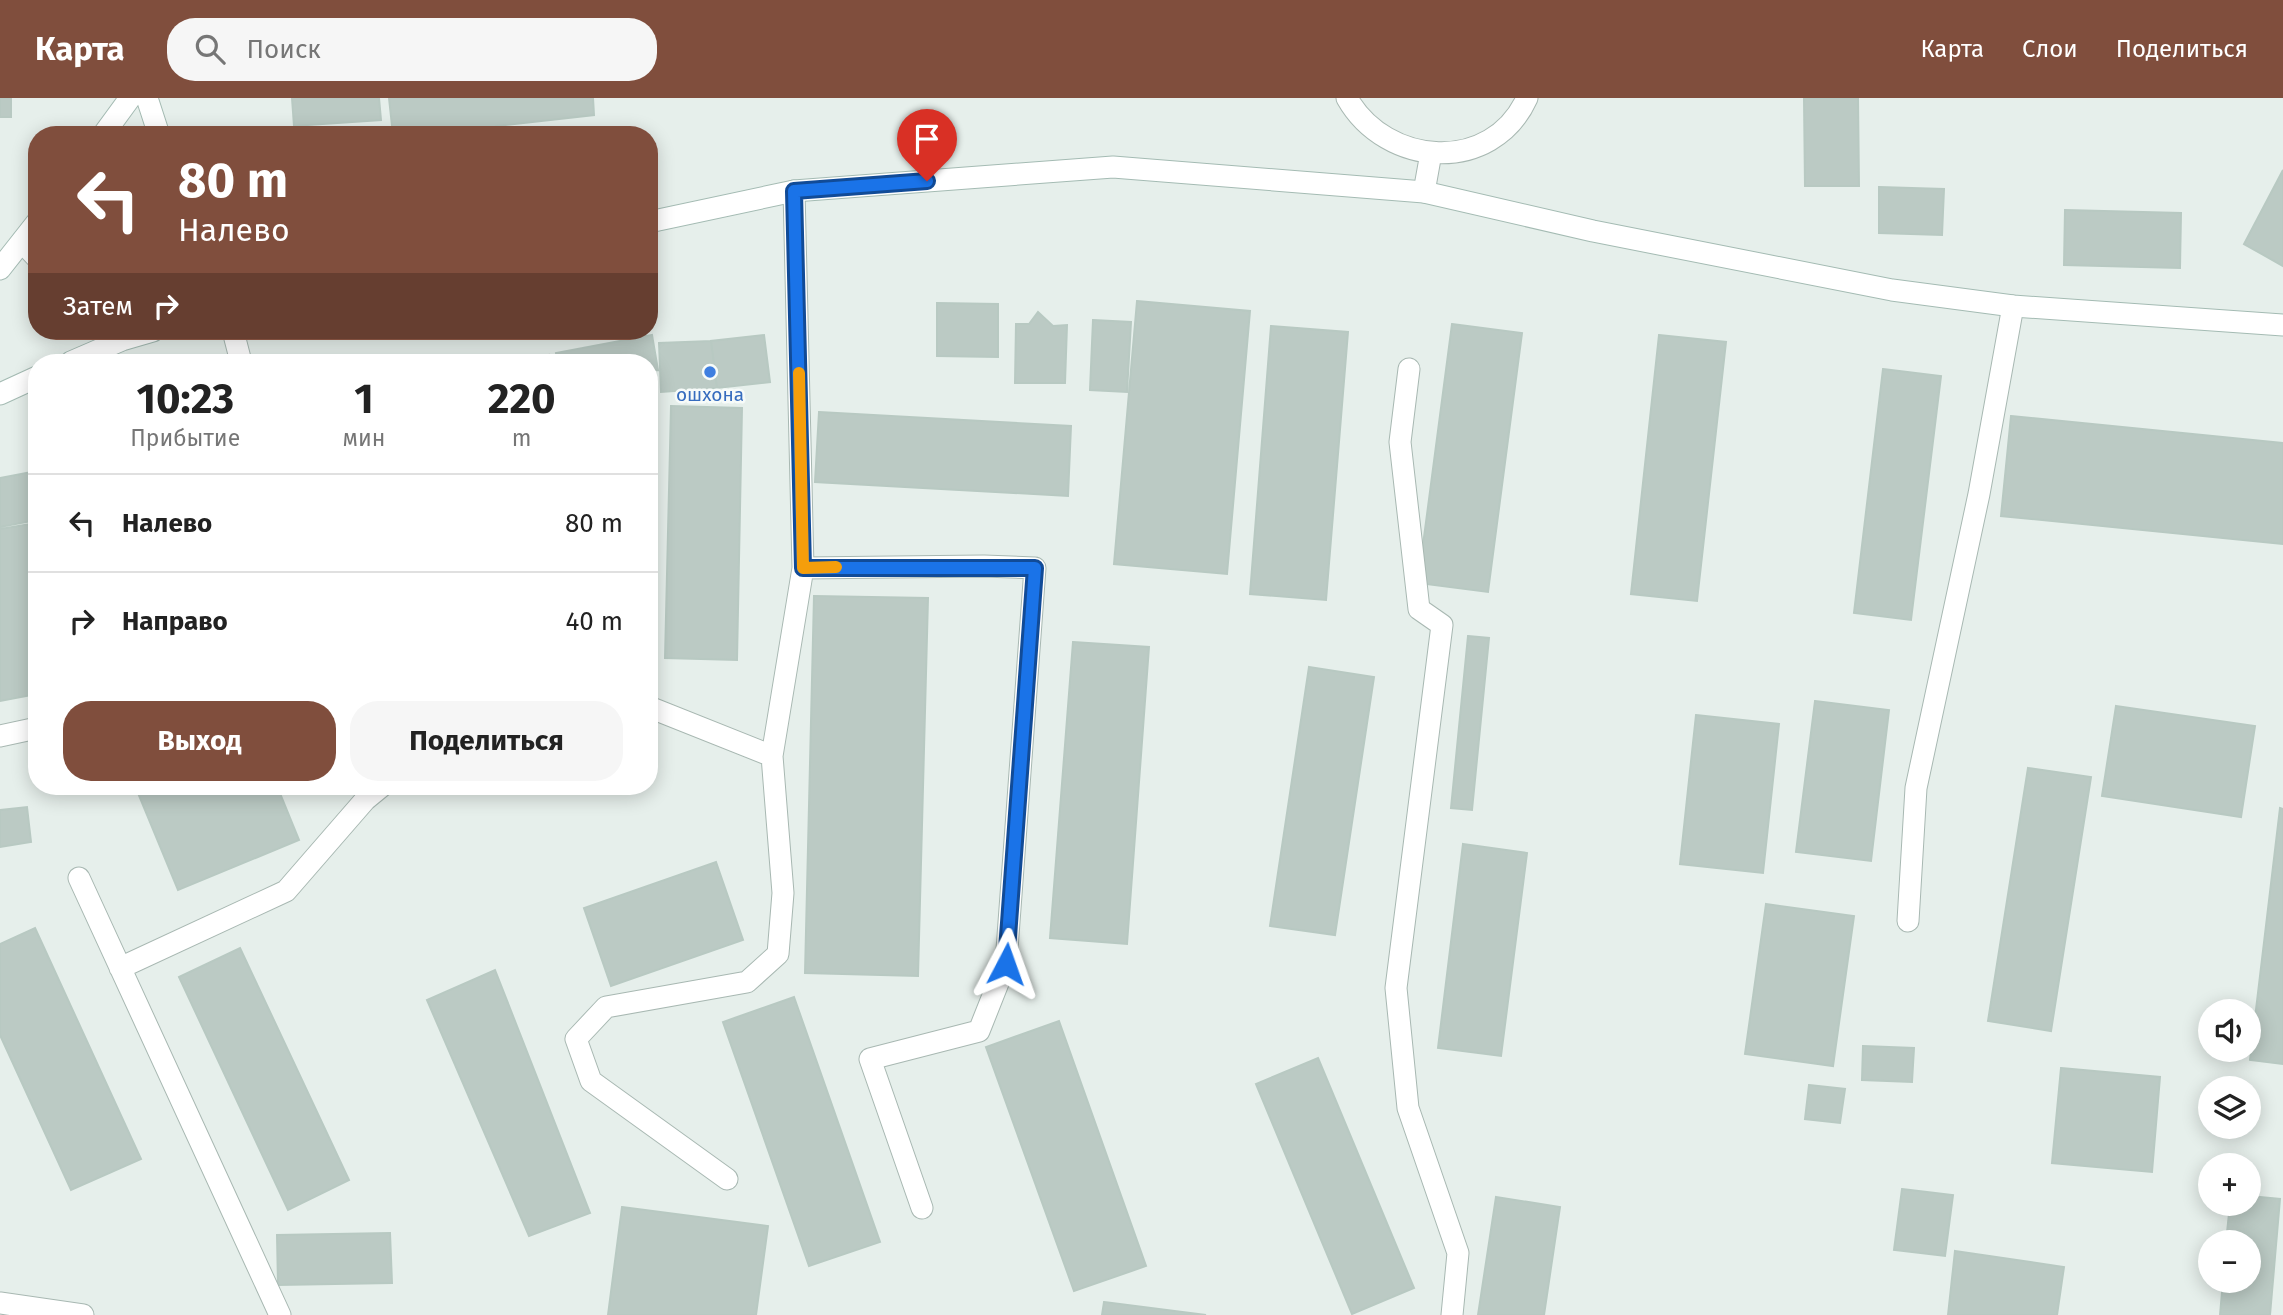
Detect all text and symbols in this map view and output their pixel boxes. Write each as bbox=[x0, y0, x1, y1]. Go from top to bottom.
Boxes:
search box bbox=[167, 18, 657, 81]
text: Карта bbox=[35, 29, 125, 69]
icon: search bbox=[191, 30, 229, 68]
text: Поиск bbox=[247, 34, 321, 65]
text: Карта bbox=[1920, 35, 1984, 63]
text: Слои bbox=[2022, 35, 2078, 63]
text: Поделиться bbox=[2116, 35, 2248, 63]
pin bbox=[897, 109, 957, 181]
icon: arrive bbox=[908, 120, 946, 158]
text: 80 m bbox=[178, 151, 288, 210]
icon: left bbox=[63, 154, 154, 245]
text: Налево bbox=[178, 211, 290, 249]
icon: right bbox=[147, 287, 185, 325]
text: Затем bbox=[63, 291, 133, 322]
marker: ошхона bbox=[702, 364, 718, 380]
text: 10:23 bbox=[137, 374, 234, 424]
text: 1 bbox=[354, 374, 374, 424]
text: 220 bbox=[488, 374, 556, 424]
place label: ошхона bbox=[676, 383, 744, 406]
text: Прибытие bbox=[130, 424, 240, 452]
text: мин bbox=[343, 424, 385, 452]
text: m bbox=[512, 424, 532, 452]
icon: left bbox=[63, 504, 101, 542]
text: Налево bbox=[122, 508, 212, 539]
text: 80 m bbox=[565, 508, 623, 539]
icon: right bbox=[63, 602, 101, 640]
text: Направо bbox=[122, 606, 228, 637]
text: 40 m bbox=[565, 606, 623, 637]
button: Выход bbox=[63, 701, 336, 781]
button: Поделиться bbox=[350, 701, 623, 781]
position arrow bbox=[969, 927, 1043, 1001]
map controls bbox=[2198, 999, 2261, 1293]
button: sound bbox=[2198, 999, 2261, 1062]
button: layers bbox=[2198, 1076, 2261, 1139]
button: + bbox=[2198, 1153, 2261, 1216]
button: − bbox=[2198, 1230, 2261, 1293]

